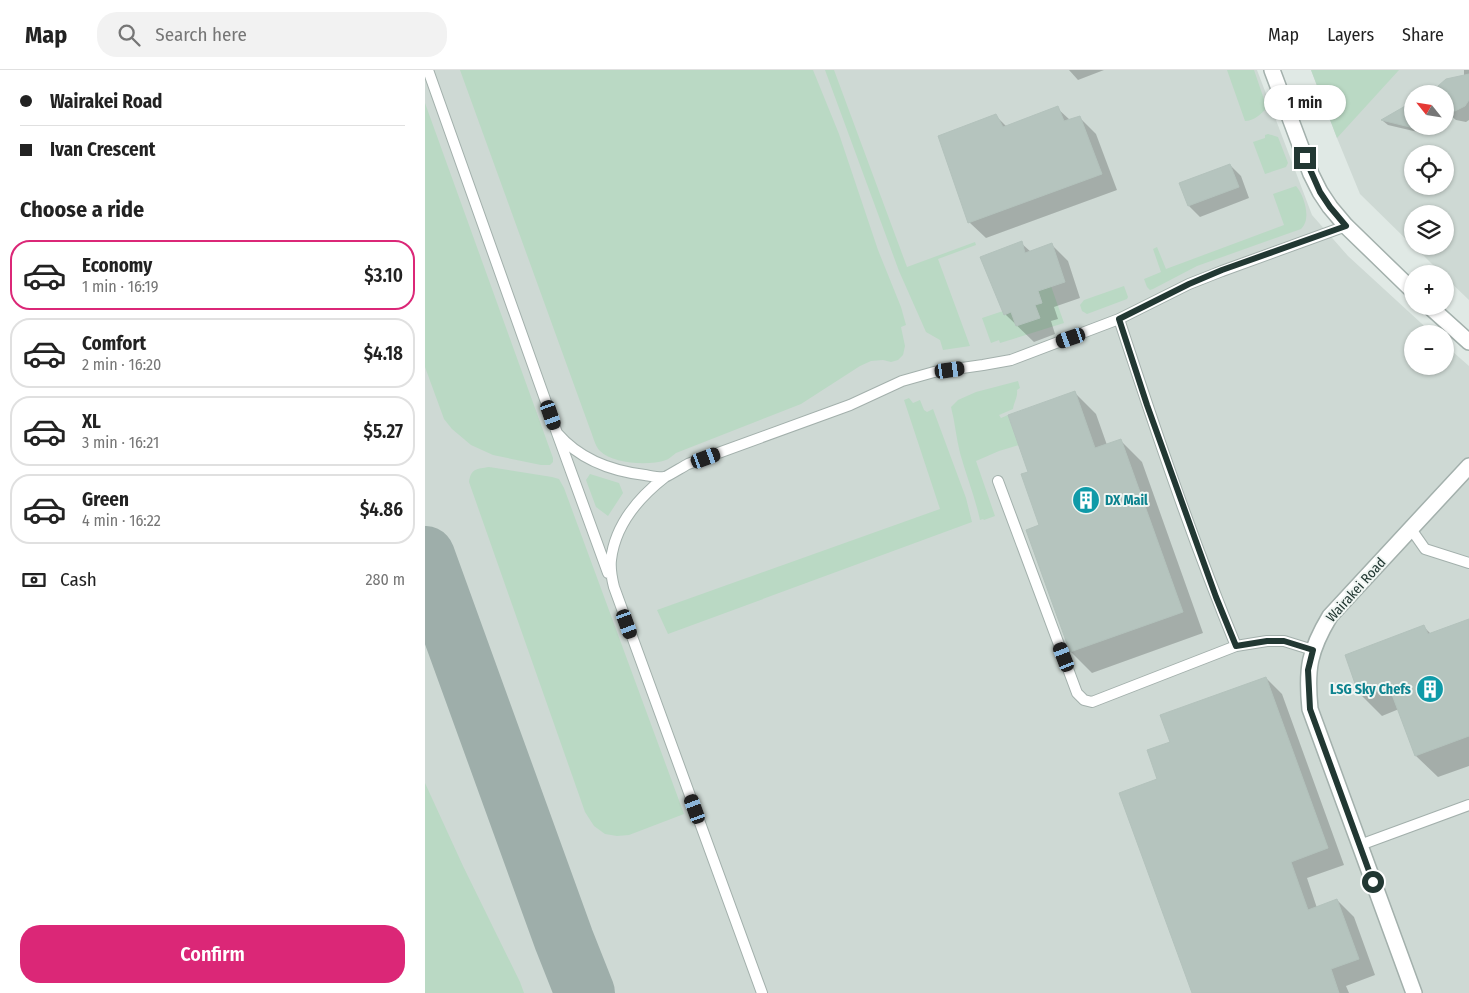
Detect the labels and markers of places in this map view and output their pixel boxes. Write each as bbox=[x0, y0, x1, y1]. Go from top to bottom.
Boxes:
building icon: DX Mail bbox=[1071, 485, 1101, 515]
place label: DX Mail bbox=[1105, 492, 1148, 509]
building icon: LSG Sky Chefs bbox=[1415, 674, 1445, 704]
place label: LSG Sky Chefs bbox=[1330, 681, 1411, 698]

